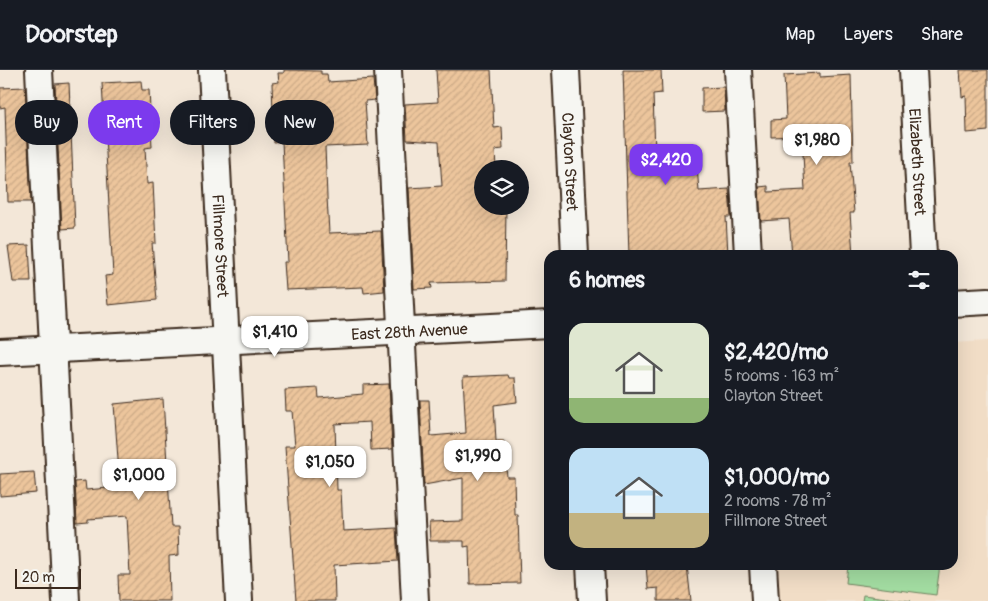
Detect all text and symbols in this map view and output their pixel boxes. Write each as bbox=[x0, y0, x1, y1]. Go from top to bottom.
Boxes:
text: Doorstep bbox=[25, 20, 118, 49]
text: Map bbox=[786, 23, 815, 46]
text: Layers bbox=[843, 23, 893, 46]
text: Share bbox=[921, 23, 963, 46]
chip: Buy bbox=[15, 100, 78, 145]
chip: Rent bbox=[88, 100, 160, 145]
chip: Filters bbox=[170, 100, 255, 145]
chip: New bbox=[265, 100, 334, 145]
street label: Elizabeth Street bbox=[904, 108, 930, 217]
street label: Clayton Street bbox=[557, 112, 582, 212]
pin: $1,980 bbox=[776, 124, 858, 166]
text: $1,980 bbox=[794, 130, 840, 150]
pin: $2,420 bbox=[625, 144, 707, 186]
text: $2,420 bbox=[641, 150, 691, 170]
map controls bbox=[474, 160, 529, 215]
button: layers bbox=[474, 160, 529, 215]
street label: Fillmore Street bbox=[207, 194, 233, 298]
icon: filters bbox=[905, 266, 933, 294]
text: 6 homes bbox=[569, 267, 645, 294]
pin: $1,410 bbox=[234, 316, 316, 358]
street label: East 28th Avenue bbox=[351, 319, 468, 345]
text: $1,410 bbox=[252, 322, 298, 342]
text: $2,420/mo bbox=[724, 339, 828, 366]
icon: home bbox=[609, 343, 669, 403]
text: 5 rooms · 163 m² bbox=[724, 366, 839, 386]
text: Clayton Street bbox=[724, 386, 823, 406]
pin: $1,990 bbox=[437, 440, 519, 482]
pin: $1,050 bbox=[289, 446, 371, 488]
text: $1,990 bbox=[455, 446, 501, 466]
text: $1,050 bbox=[305, 452, 355, 472]
pin: $1,000 bbox=[98, 458, 180, 501]
text: $1,000/mo bbox=[724, 464, 829, 491]
text: $1,000 bbox=[113, 465, 165, 485]
icon: home bbox=[609, 468, 669, 528]
text: 2 rooms · 78 m² bbox=[724, 491, 831, 511]
text: Fillmore Street bbox=[724, 511, 827, 531]
scale bar bbox=[15, 566, 81, 589]
text: 20 m bbox=[22, 569, 55, 586]

